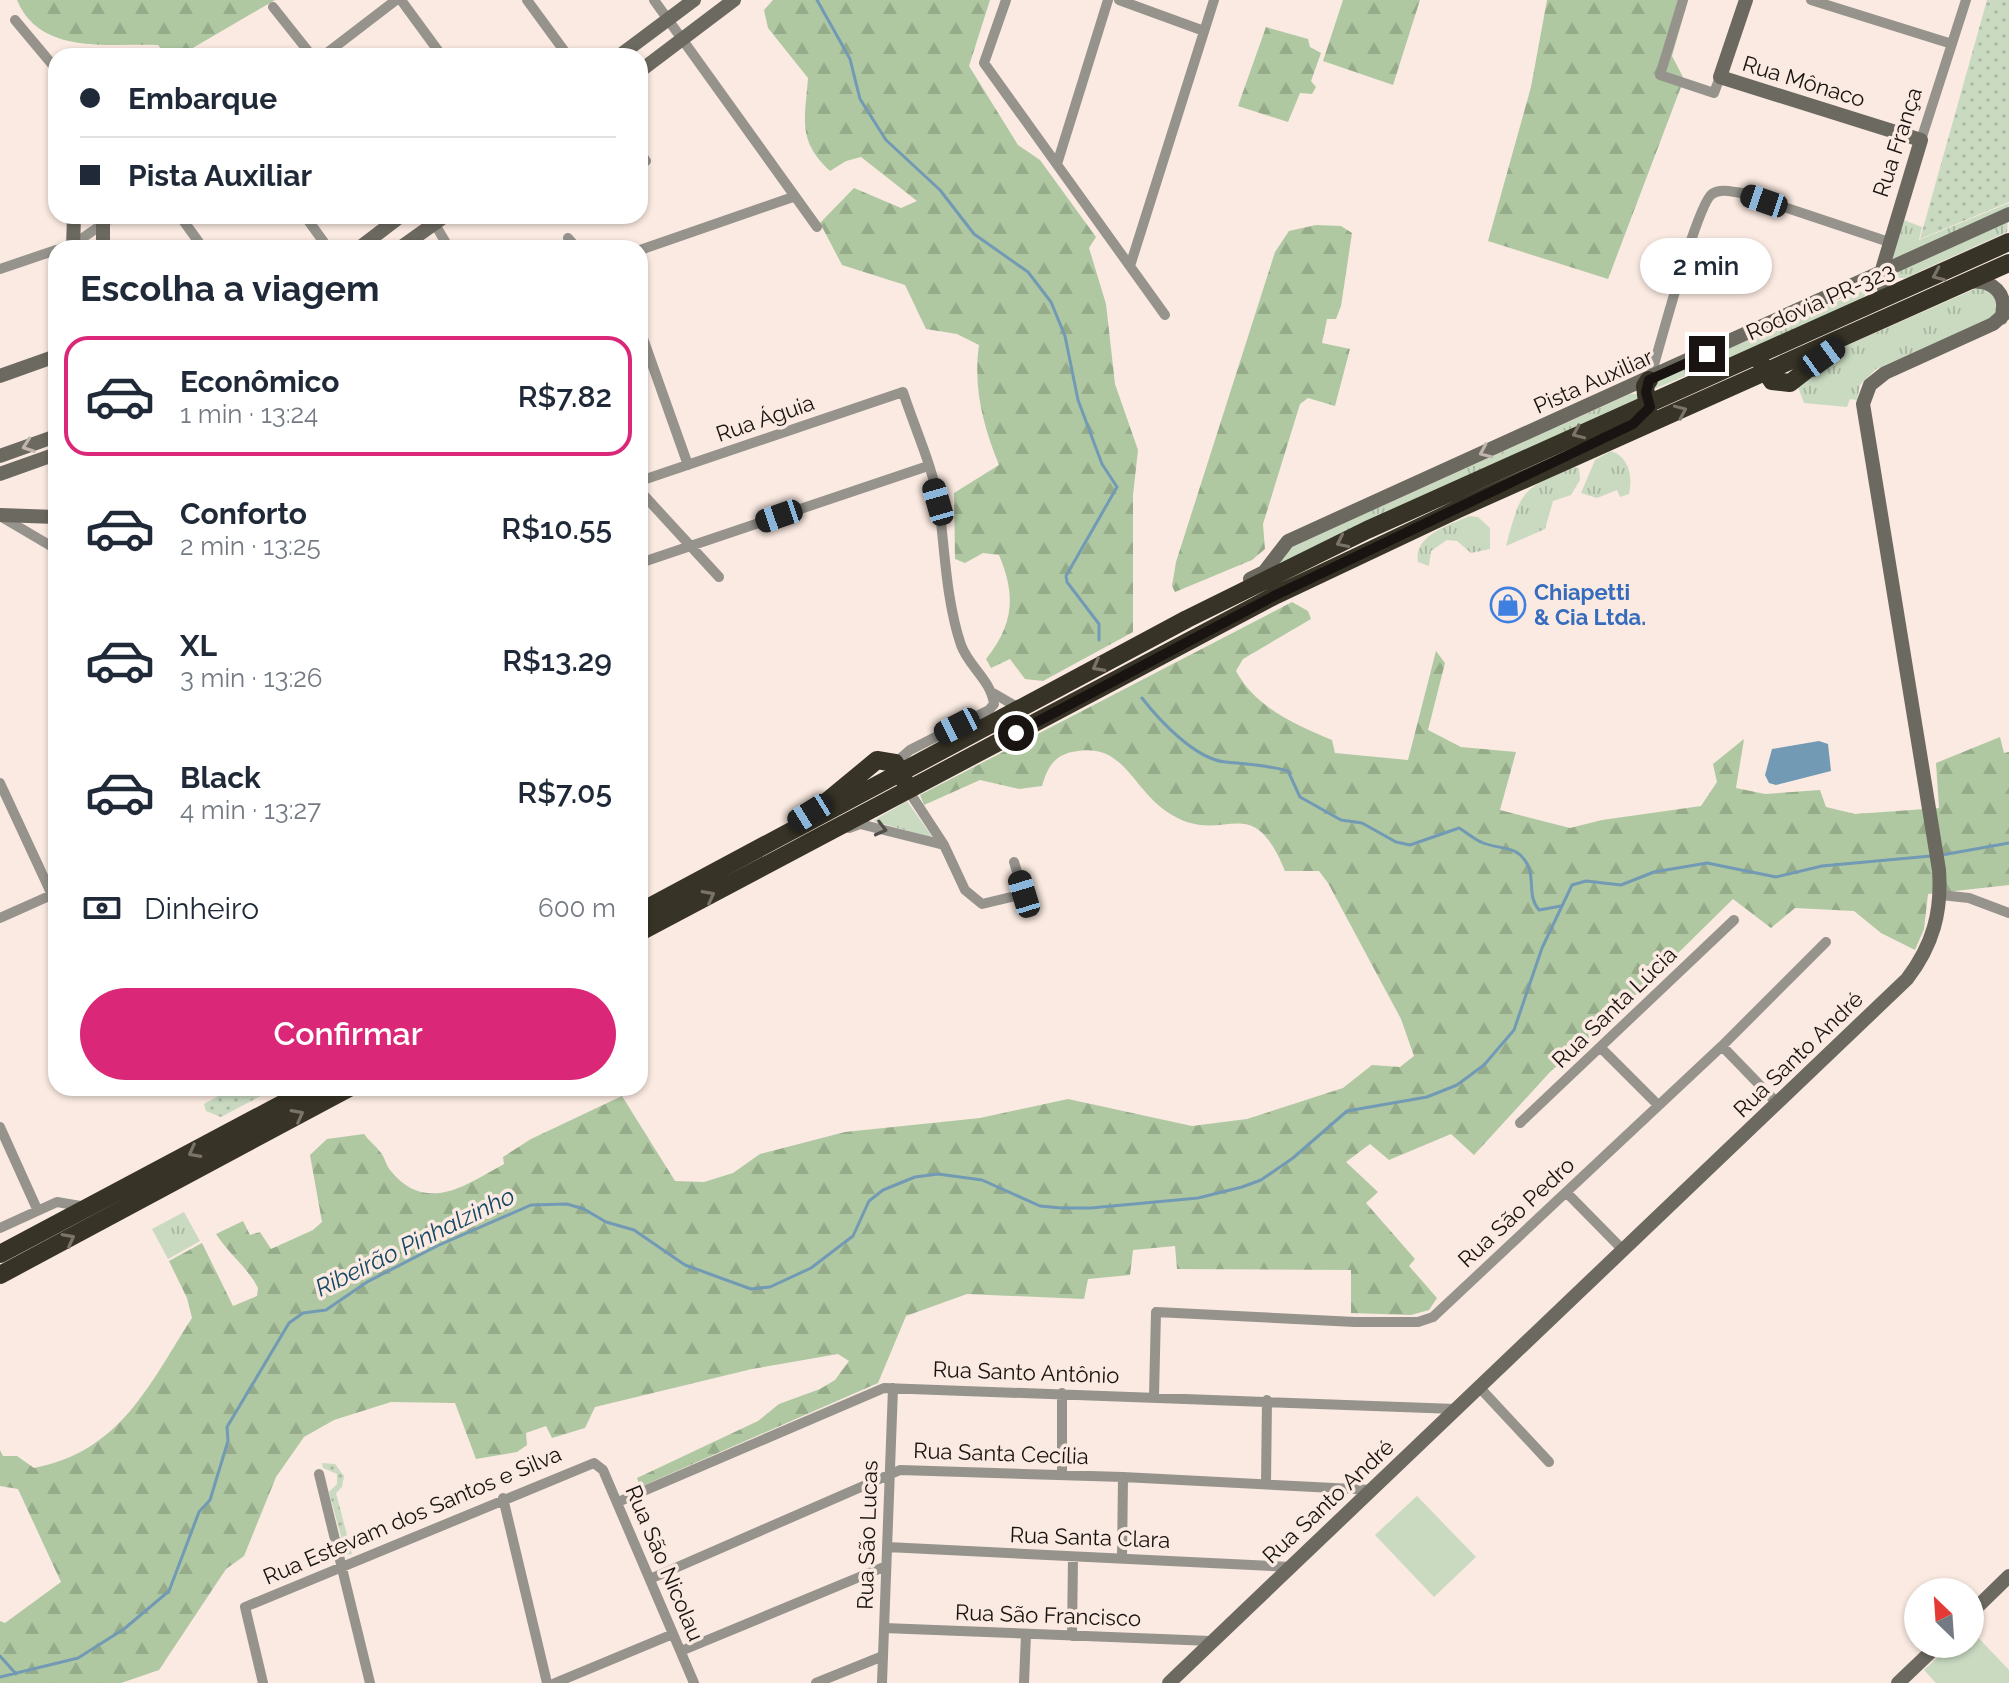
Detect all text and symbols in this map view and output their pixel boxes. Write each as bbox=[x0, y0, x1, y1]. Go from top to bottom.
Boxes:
street label: Rua Mônaco bbox=[1739, 50, 1869, 112]
text: Embarque bbox=[128, 81, 277, 116]
street label: Rua França bbox=[1867, 84, 1927, 200]
text: Pista Auxiliar bbox=[128, 158, 312, 193]
car bbox=[1737, 182, 1791, 220]
callout: 2 min bbox=[1641, 238, 1773, 294]
text: 2 min bbox=[1673, 251, 1739, 281]
street label: Rodovia PR-323 bbox=[1742, 257, 1898, 345]
one-way arrow bbox=[1932, 265, 1946, 281]
text: Escolha a viagem bbox=[80, 267, 380, 309]
car bbox=[1797, 333, 1849, 381]
route end bbox=[1689, 336, 1725, 372]
street label: Pista Auxiliar bbox=[1529, 343, 1657, 419]
icon: car bbox=[84, 360, 156, 432]
text: Econômico bbox=[180, 364, 340, 399]
text: R$7.82 bbox=[518, 379, 612, 414]
street label: Rua Águia bbox=[712, 389, 818, 447]
text: 1 min · 13:24 bbox=[180, 399, 318, 429]
one-way arrow bbox=[1673, 405, 1687, 421]
one-way arrow bbox=[1571, 423, 1586, 439]
one-way arrow bbox=[22, 437, 36, 453]
one-way arrow bbox=[1479, 443, 1493, 459]
car bbox=[920, 476, 956, 528]
icon: car bbox=[84, 492, 156, 564]
text: Conforto bbox=[180, 496, 307, 531]
car bbox=[752, 497, 806, 535]
text: R$10.55 bbox=[501, 511, 612, 546]
text: 2 min · 13:25 bbox=[180, 531, 321, 561]
one-way arrow bbox=[1335, 533, 1350, 548]
place label: Chiapetti & Cia Ltda. bbox=[1534, 579, 1646, 630]
shop icon: Chiapetti & Cia Ltda. bbox=[1489, 586, 1527, 624]
icon: car bbox=[84, 624, 156, 696]
text: XL bbox=[180, 628, 217, 663]
text: R$13.29 bbox=[502, 643, 612, 678]
one-way arrow bbox=[1092, 657, 1107, 672]
text: 3 min · 13:26 bbox=[180, 663, 323, 693]
car bbox=[930, 704, 984, 748]
route start bbox=[998, 715, 1034, 751]
icon: car bbox=[84, 756, 156, 828]
text: Black bbox=[180, 760, 261, 795]
text: R$7.05 bbox=[517, 775, 612, 810]
car bbox=[783, 790, 837, 836]
text: 4 min · 13:27 bbox=[180, 795, 321, 825]
one-way arrow bbox=[874, 820, 888, 837]
car bbox=[1006, 868, 1042, 920]
icon: cash bbox=[80, 886, 124, 930]
one-way arrow bbox=[700, 890, 715, 905]
text: Dinheiro bbox=[144, 891, 259, 926]
text: 600 m bbox=[538, 893, 616, 923]
street label: Rua Santa Lúcia bbox=[1546, 941, 1682, 1073]
street label: Rua Santo André bbox=[1728, 986, 1868, 1122]
button: Confirmar bbox=[80, 988, 616, 1080]
one-way arrow bbox=[289, 1110, 304, 1125]
one-way arrow bbox=[188, 1142, 203, 1157]
street label: Rua São Pedro bbox=[1452, 1152, 1580, 1272]
water label: Ribeirão Pinhalzinho bbox=[310, 1181, 519, 1302]
one-way arrow bbox=[60, 1233, 75, 1248]
street label: Rua Santo Antônio bbox=[932, 1356, 1120, 1388]
street label: Rua Santo André bbox=[1257, 1434, 1399, 1568]
street label: Rua Santa Cecília bbox=[913, 1437, 1089, 1469]
street label: Rua Estevam dos Santos e Silva bbox=[259, 1440, 565, 1590]
street label: Rua São Lucas bbox=[851, 1460, 883, 1610]
street label: Rua São Nicolau bbox=[620, 1481, 710, 1645]
street label: Rua Santa Clara bbox=[1009, 1521, 1171, 1553]
north arrow bbox=[1904, 1578, 1984, 1658]
map controls bbox=[1904, 1578, 1984, 1658]
street label: Rua São Francisco bbox=[955, 1599, 1141, 1631]

